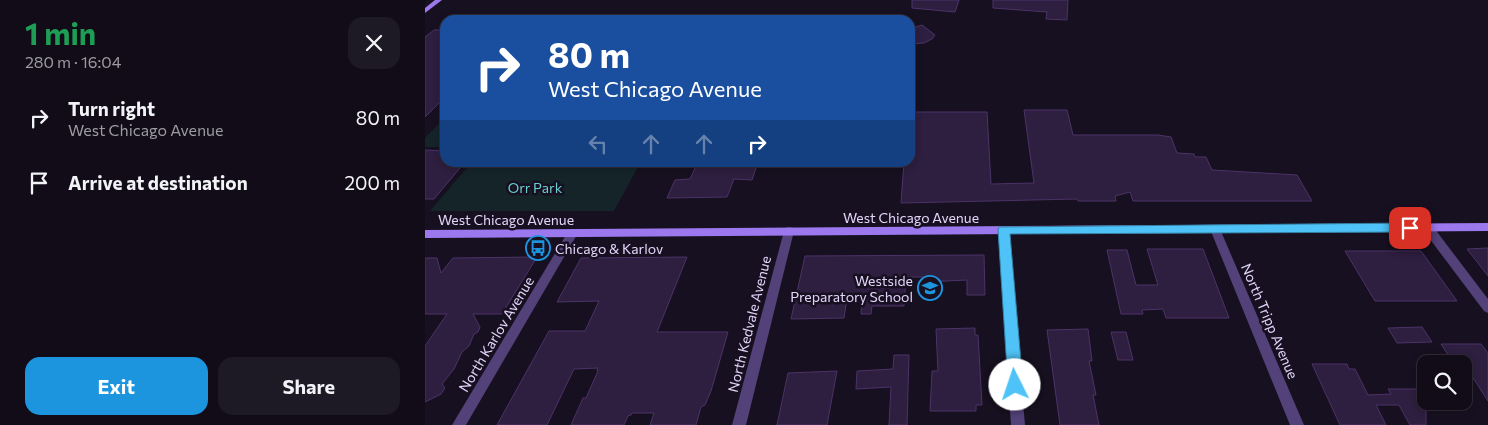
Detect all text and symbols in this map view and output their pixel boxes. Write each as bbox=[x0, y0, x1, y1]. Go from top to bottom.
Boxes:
text: 1 min bbox=[25, 14, 96, 51]
button: close bbox=[348, 17, 400, 69]
text: 80 m bbox=[548, 32, 630, 75]
icon: right bbox=[465, 35, 530, 100]
text: 280 m · 16:04 bbox=[25, 52, 121, 71]
text: West Chicago Avenue bbox=[548, 75, 762, 102]
text: Turn right bbox=[68, 97, 155, 120]
icon: right bbox=[25, 104, 53, 132]
text: 80 m bbox=[356, 106, 400, 129]
text: West Chicago Avenue bbox=[68, 120, 224, 139]
icon: left bbox=[584, 130, 612, 158]
icon: ahead bbox=[637, 130, 665, 158]
icon: ahead bbox=[690, 130, 718, 158]
icon: right bbox=[743, 130, 771, 158]
icon: arrive bbox=[25, 169, 53, 197]
text: Arrive at destination bbox=[68, 171, 248, 194]
text: 200 m bbox=[345, 171, 400, 194]
park label: Orr Park bbox=[508, 179, 563, 196]
pin bbox=[1389, 207, 1431, 249]
street label: West Chicago Avenue bbox=[843, 209, 979, 226]
street label: West Chicago Avenue bbox=[438, 211, 574, 228]
icon: arrive bbox=[1396, 214, 1424, 242]
bus stop icon: Chicago & Karlov bbox=[525, 235, 551, 261]
place label: Chicago & Karlov bbox=[555, 240, 663, 257]
street label: North Kedvale Avenue bbox=[724, 254, 774, 394]
street label: North Tripp Avenue bbox=[1238, 261, 1302, 381]
place label: Westside Preparatory School bbox=[790, 272, 913, 305]
street label: North Karlov Avenue bbox=[455, 273, 537, 395]
school or university icon: Westside Preparatory School bbox=[917, 275, 943, 301]
map controls bbox=[1417, 355, 1472, 410]
button: search bbox=[1417, 355, 1472, 410]
button: Exit bbox=[25, 357, 208, 415]
button: Share bbox=[218, 357, 400, 415]
position arrow bbox=[988, 358, 1040, 410]

